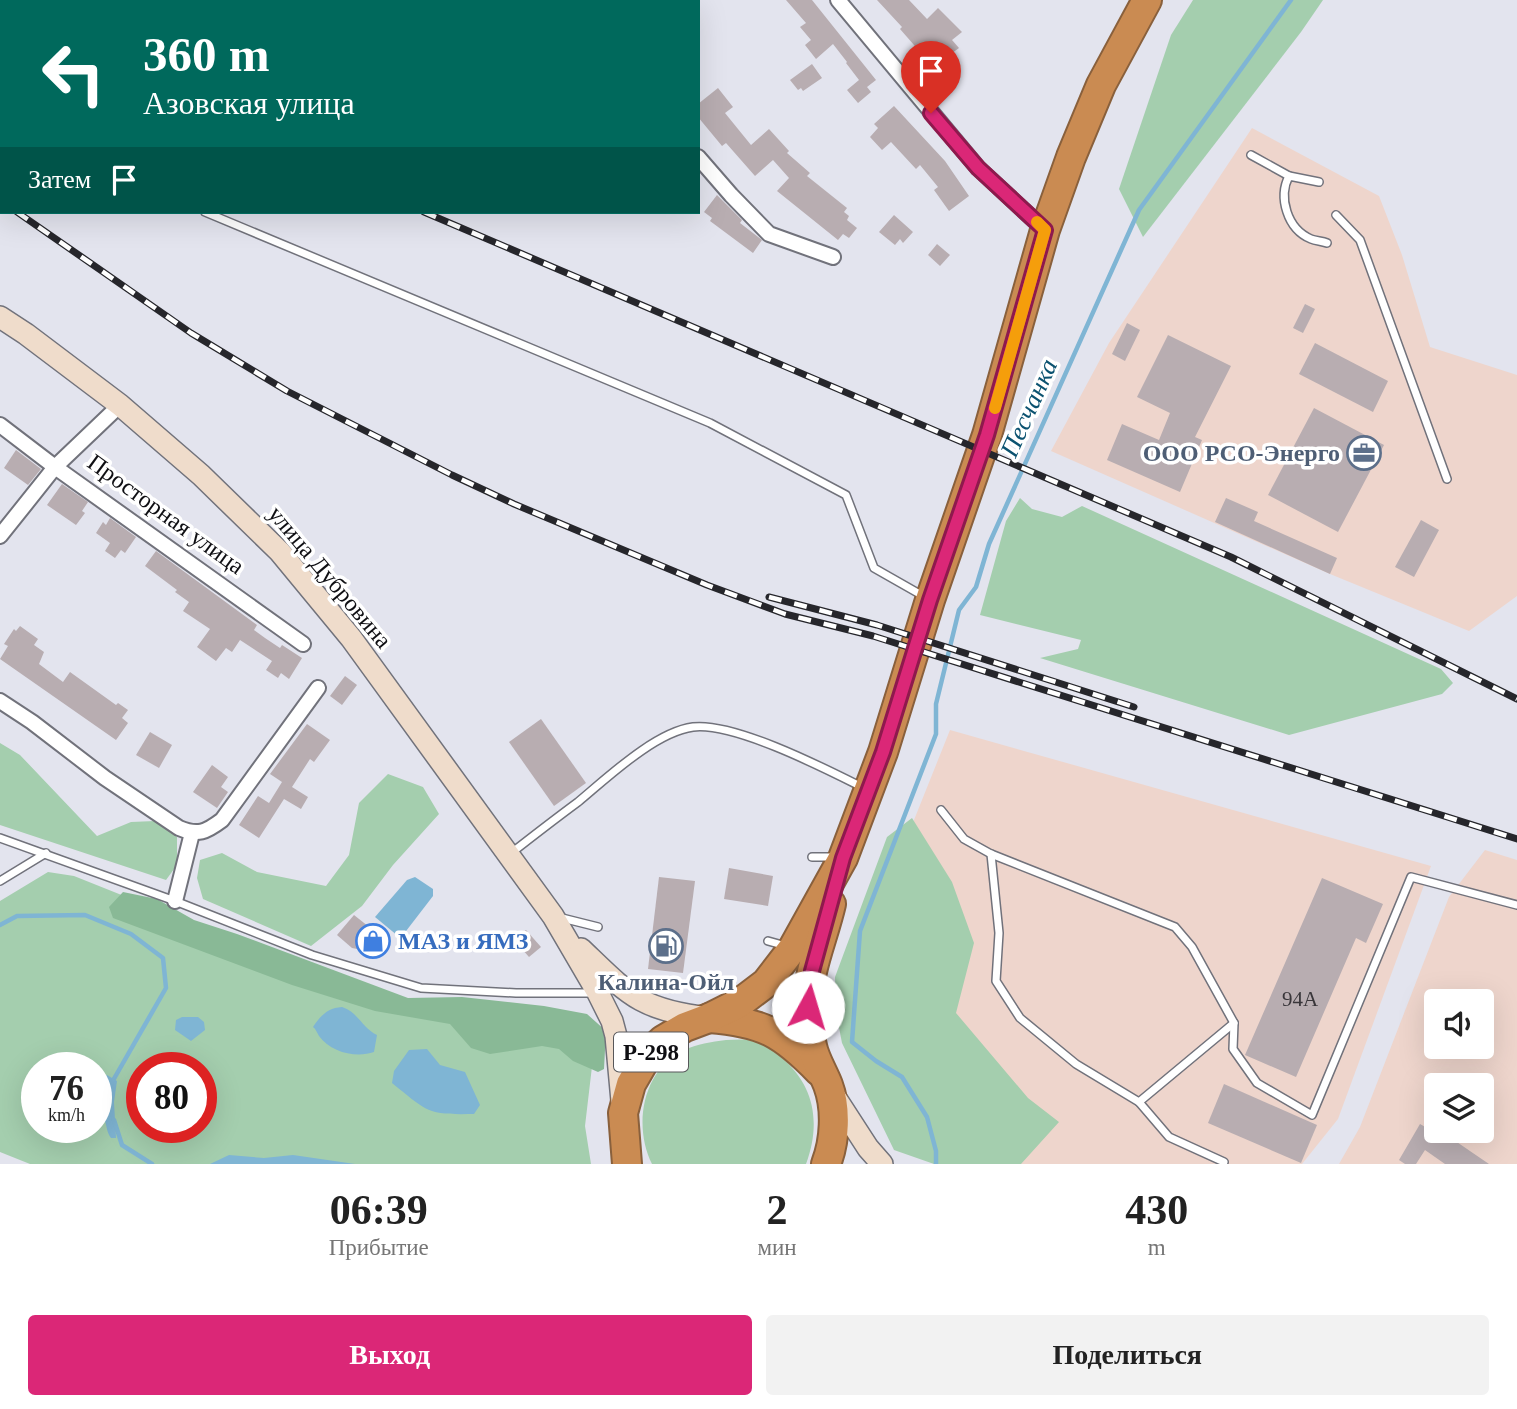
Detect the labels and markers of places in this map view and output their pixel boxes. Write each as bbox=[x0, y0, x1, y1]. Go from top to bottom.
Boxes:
pin bbox=[901, 41, 961, 113]
office icon: ООО РСО-Энерго bbox=[1345, 434, 1383, 472]
place label: ООО РСО-Энерго bbox=[1143, 440, 1340, 466]
shop icon: МАЗ и ЯМЗ bbox=[354, 922, 392, 960]
fuel station icon: Калина-Ойл bbox=[647, 927, 685, 965]
place label: МАЗ и ЯМЗ bbox=[398, 928, 529, 954]
place label: Калина-Ойл bbox=[598, 969, 734, 995]

